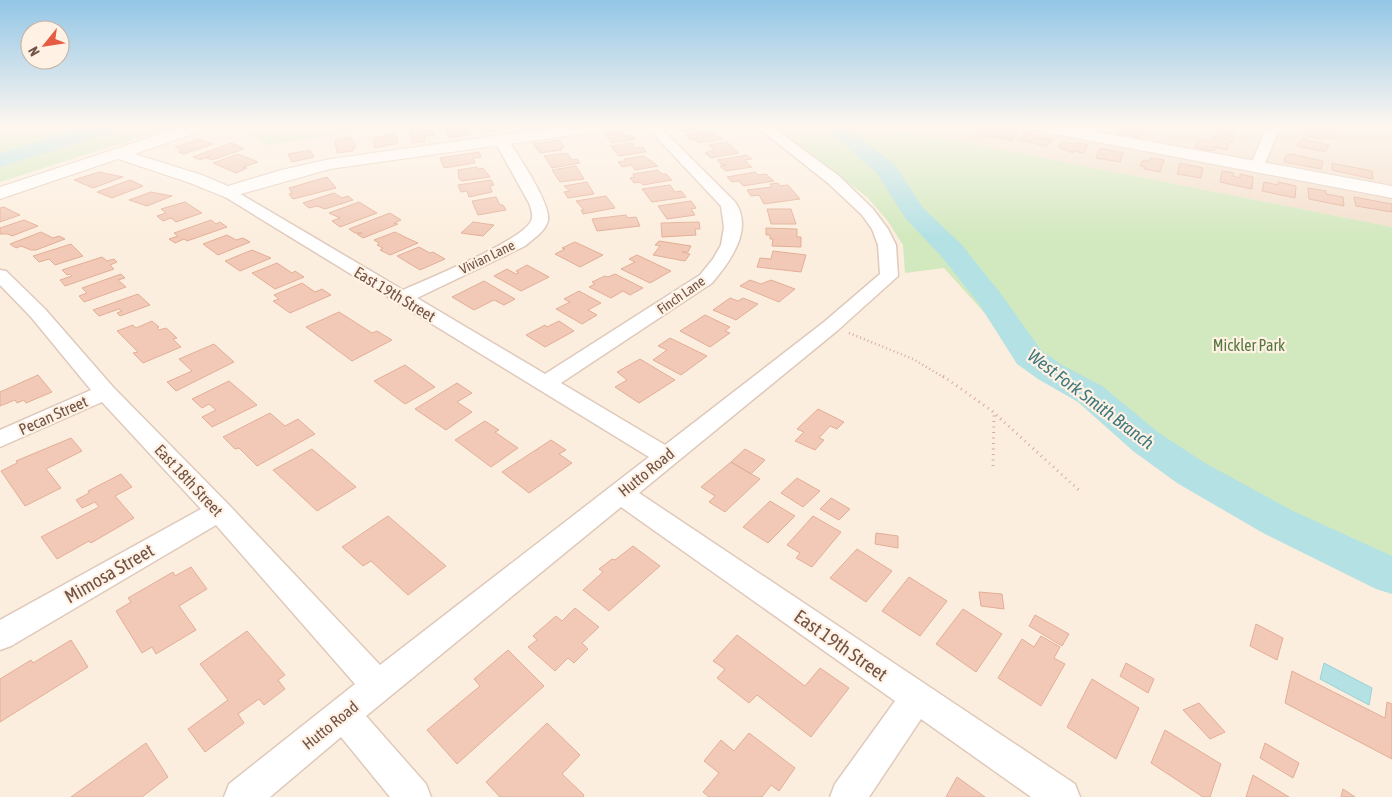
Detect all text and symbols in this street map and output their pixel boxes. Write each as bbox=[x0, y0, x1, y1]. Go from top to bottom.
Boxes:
north arrow bbox=[20, 20, 70, 70]
text: N bbox=[25, 44, 43, 59]
street label: Vivian Lane bbox=[457, 237, 517, 277]
street label: East 19th Street bbox=[351, 263, 439, 325]
street label: Finch Lane bbox=[654, 273, 708, 317]
park label: Mickler Park bbox=[1213, 336, 1285, 354]
water label: West Fork Smith Branch bbox=[1024, 345, 1158, 453]
street label: Pecan Street bbox=[16, 392, 90, 438]
street label: East 18th Street bbox=[151, 440, 227, 520]
street label: Hutto Road bbox=[615, 444, 677, 500]
street label: Mimosa Street bbox=[60, 539, 158, 607]
street label: East 19th Street bbox=[790, 605, 892, 685]
street label: Hutto Road bbox=[299, 697, 361, 753]

